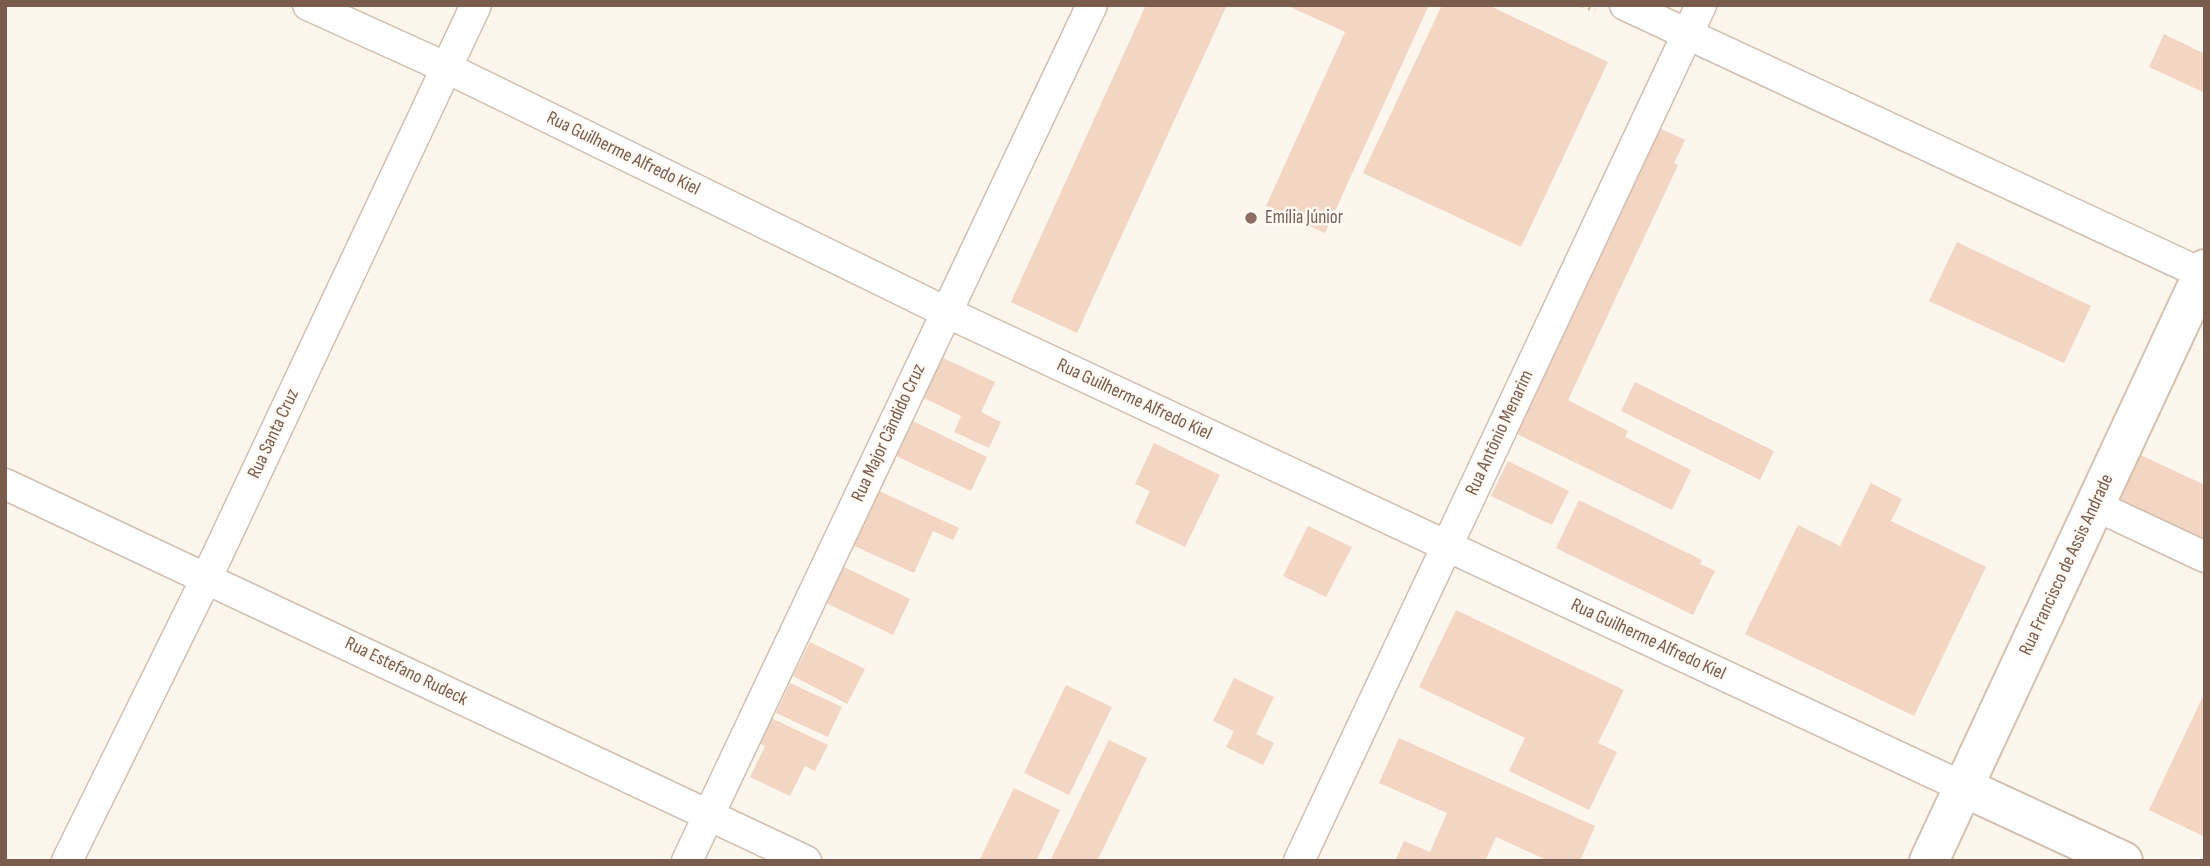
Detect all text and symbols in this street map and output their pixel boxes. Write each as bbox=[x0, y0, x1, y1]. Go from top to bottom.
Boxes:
street label: Rua Guilherme Alfredo Kiel bbox=[542, 107, 704, 201]
place label: Emília Júnior bbox=[1265, 207, 1343, 229]
marker: Emília Júnior bbox=[1243, 210, 1259, 226]
street label: Rua Guilherme Alfredo Kiel bbox=[1053, 354, 1215, 446]
street label: Rua Major Cândido Cruz bbox=[847, 360, 931, 506]
street label: Rua Antônio Menarim bbox=[1461, 367, 1539, 499]
street label: Rua Santa Cruz bbox=[243, 386, 305, 482]
street label: Rua Francisco de Assis Andrade bbox=[2015, 471, 2119, 659]
street label: Rua Guilherme Alfredo Kiel bbox=[1567, 594, 1729, 686]
street label: Rua Estefano Rudeck bbox=[341, 632, 471, 712]

